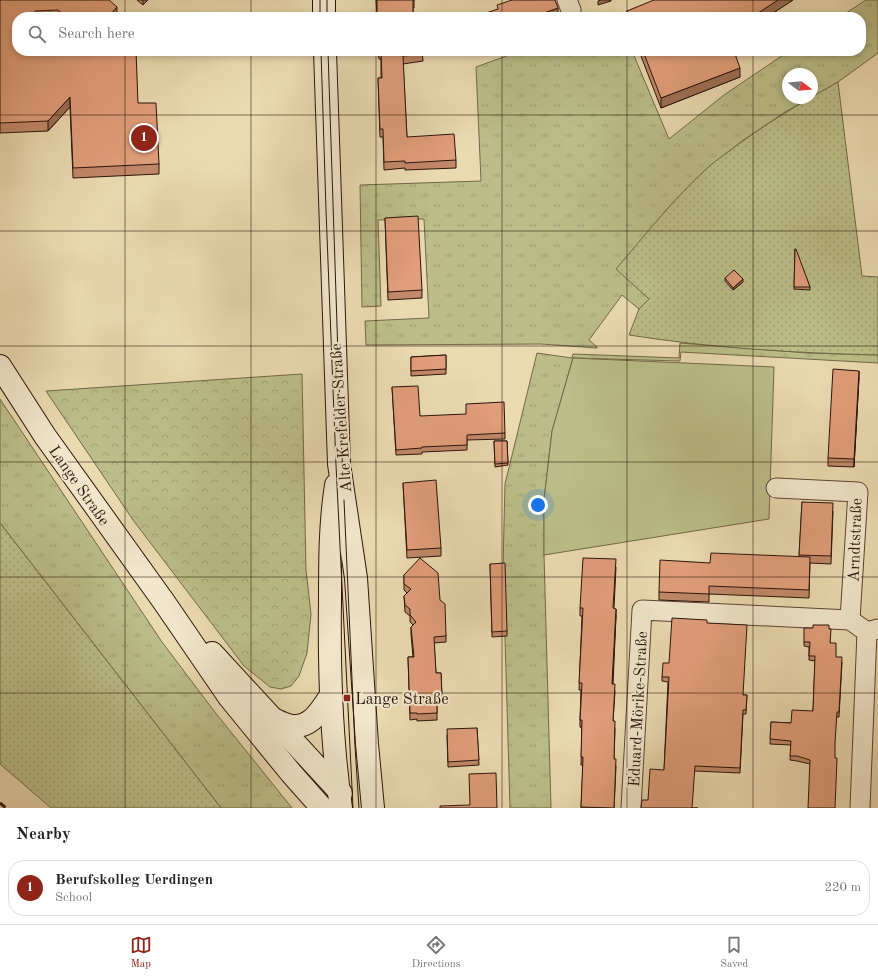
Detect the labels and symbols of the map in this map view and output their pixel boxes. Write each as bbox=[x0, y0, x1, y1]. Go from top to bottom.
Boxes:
north arrow bbox=[782, 68, 818, 104]
pin: 1 bbox=[131, 123, 157, 153]
street label: Alte Krefelder Straße bbox=[329, 343, 355, 493]
street label: Lange Straße bbox=[45, 443, 112, 529]
your location bbox=[528, 495, 548, 515]
street label: Arndtstraße bbox=[847, 498, 865, 582]
street label: Eduard-Mörike-Straße bbox=[627, 631, 651, 788]
place label: Lange Straße bbox=[355, 692, 449, 708]
marker: Lange Straße bbox=[342, 693, 352, 703]

